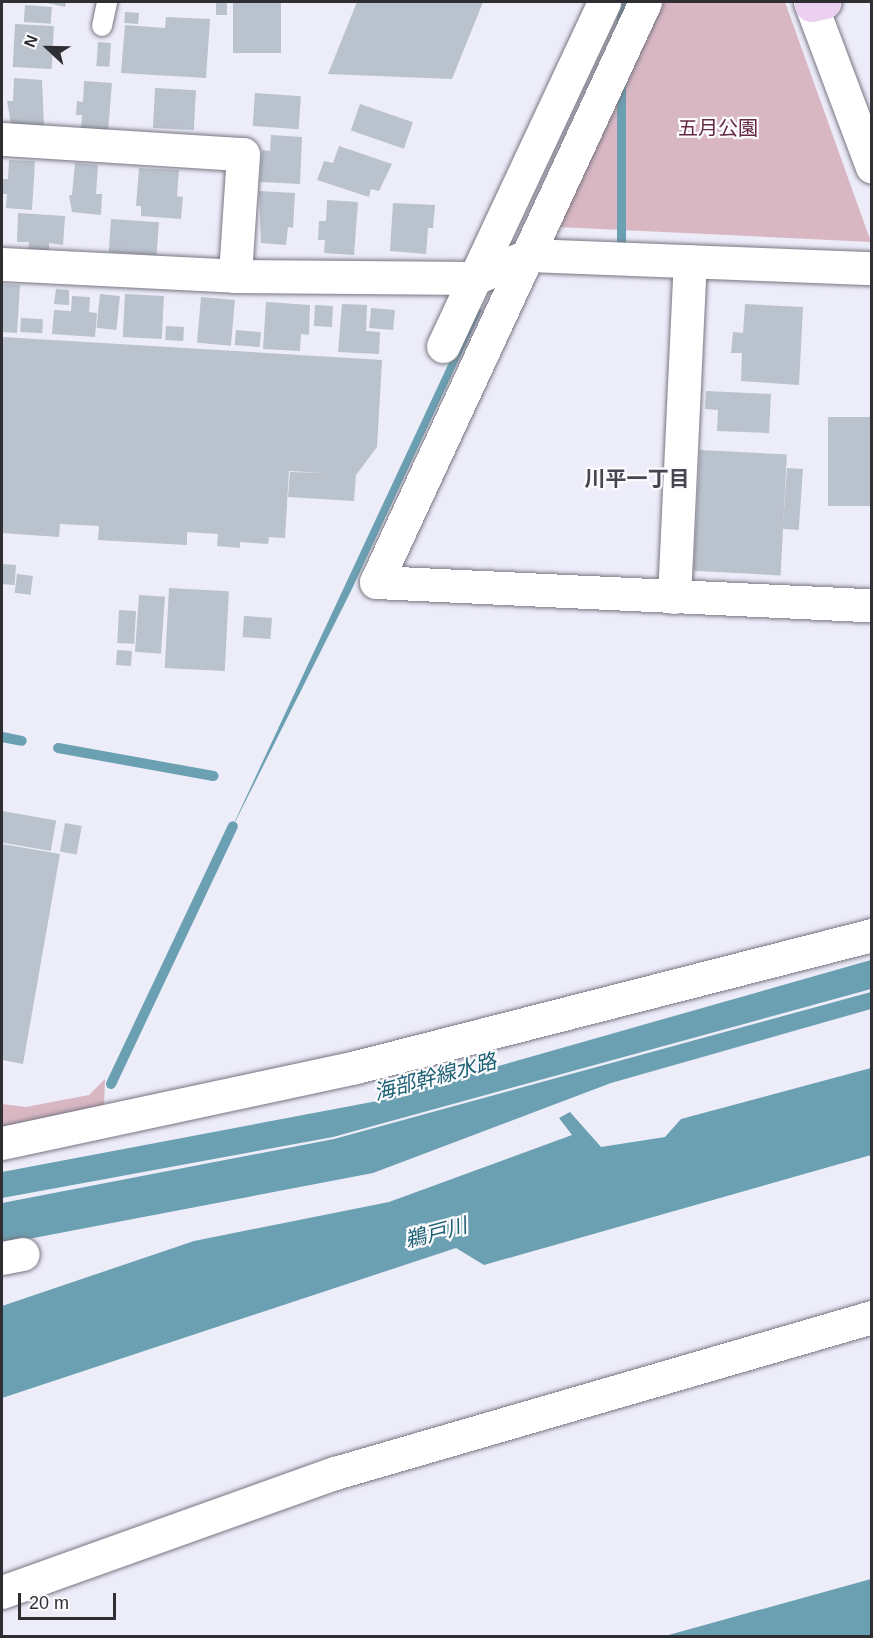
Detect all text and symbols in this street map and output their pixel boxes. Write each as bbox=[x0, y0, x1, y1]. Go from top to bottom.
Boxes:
north arrow bbox=[18, 18, 78, 78]
text: N bbox=[21, 33, 41, 50]
park label: 五月公園 bbox=[678, 116, 758, 140]
district label: 川平一丁目 bbox=[585, 466, 689, 492]
water label: 海部幹線水路 bbox=[371, 1049, 499, 1105]
water label: 鵜戸川 bbox=[402, 1213, 470, 1253]
scale bar bbox=[21, 1581, 118, 1619]
text: 20 m bbox=[29, 1593, 69, 1613]

